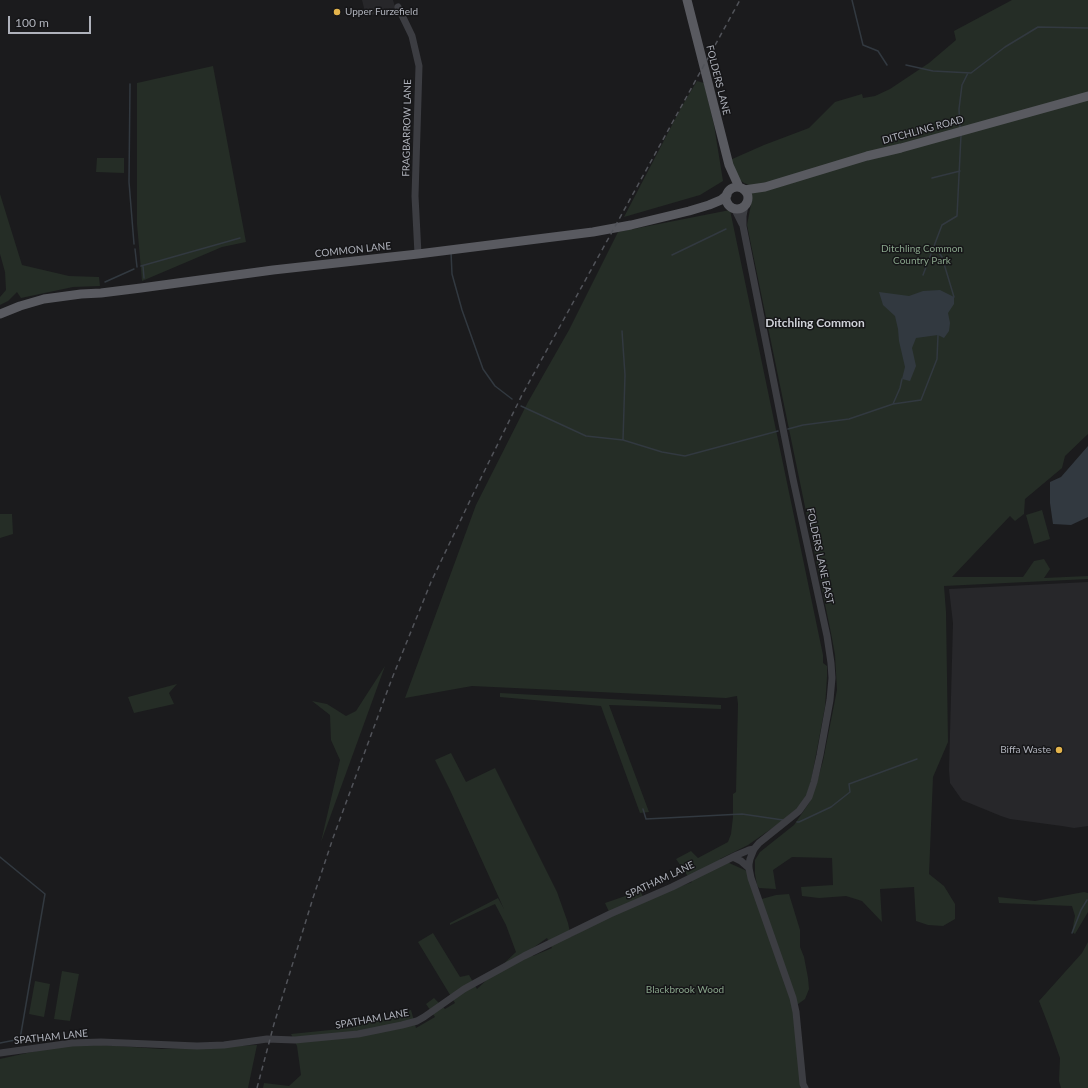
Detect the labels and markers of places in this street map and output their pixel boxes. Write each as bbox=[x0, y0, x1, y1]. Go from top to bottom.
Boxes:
place label: Upper Furzefield bbox=[345, 6, 418, 18]
marker: Upper Furzefield bbox=[332, 7, 342, 17]
place label: Biffa Waste bbox=[1000, 744, 1051, 756]
marker: Biffa Waste bbox=[1054, 745, 1064, 755]

